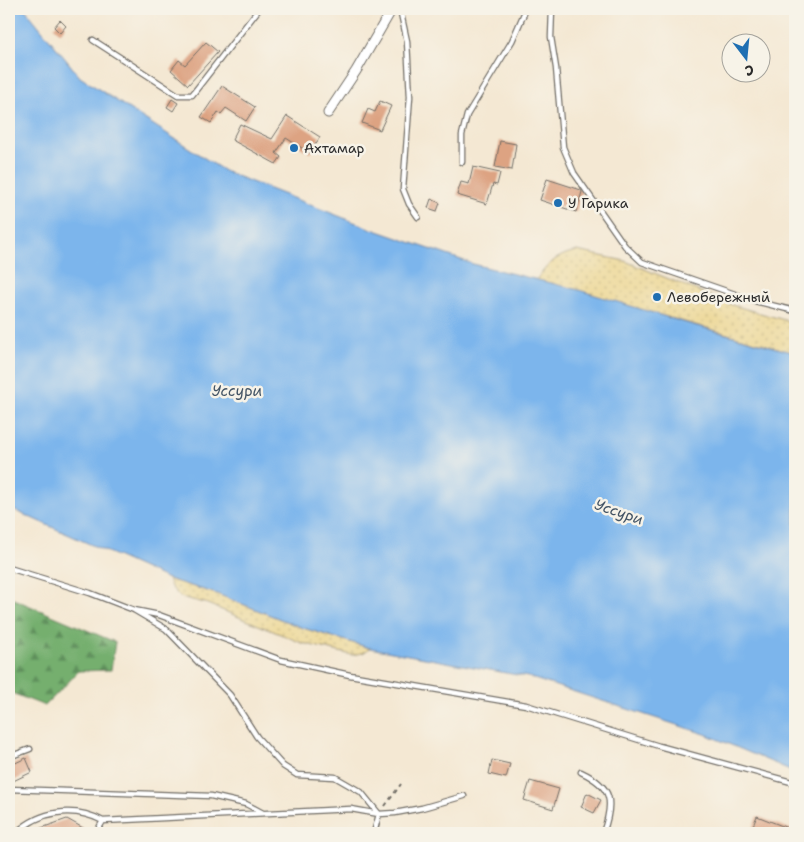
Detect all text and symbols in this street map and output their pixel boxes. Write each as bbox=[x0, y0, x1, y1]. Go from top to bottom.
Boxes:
north arrow bbox=[722, 32, 772, 82]
text: С bbox=[743, 61, 756, 80]
place label: Ахтамар bbox=[304, 139, 365, 157]
marker: Ахтамар bbox=[288, 142, 300, 154]
place label: У Гарика bbox=[568, 194, 629, 212]
marker: У Гарика bbox=[552, 197, 564, 209]
place label: Левобережный bbox=[667, 288, 770, 306]
marker: Левобережный bbox=[651, 291, 663, 303]
water label: Уссури bbox=[212, 381, 262, 401]
water label: Уссури bbox=[592, 494, 646, 530]

